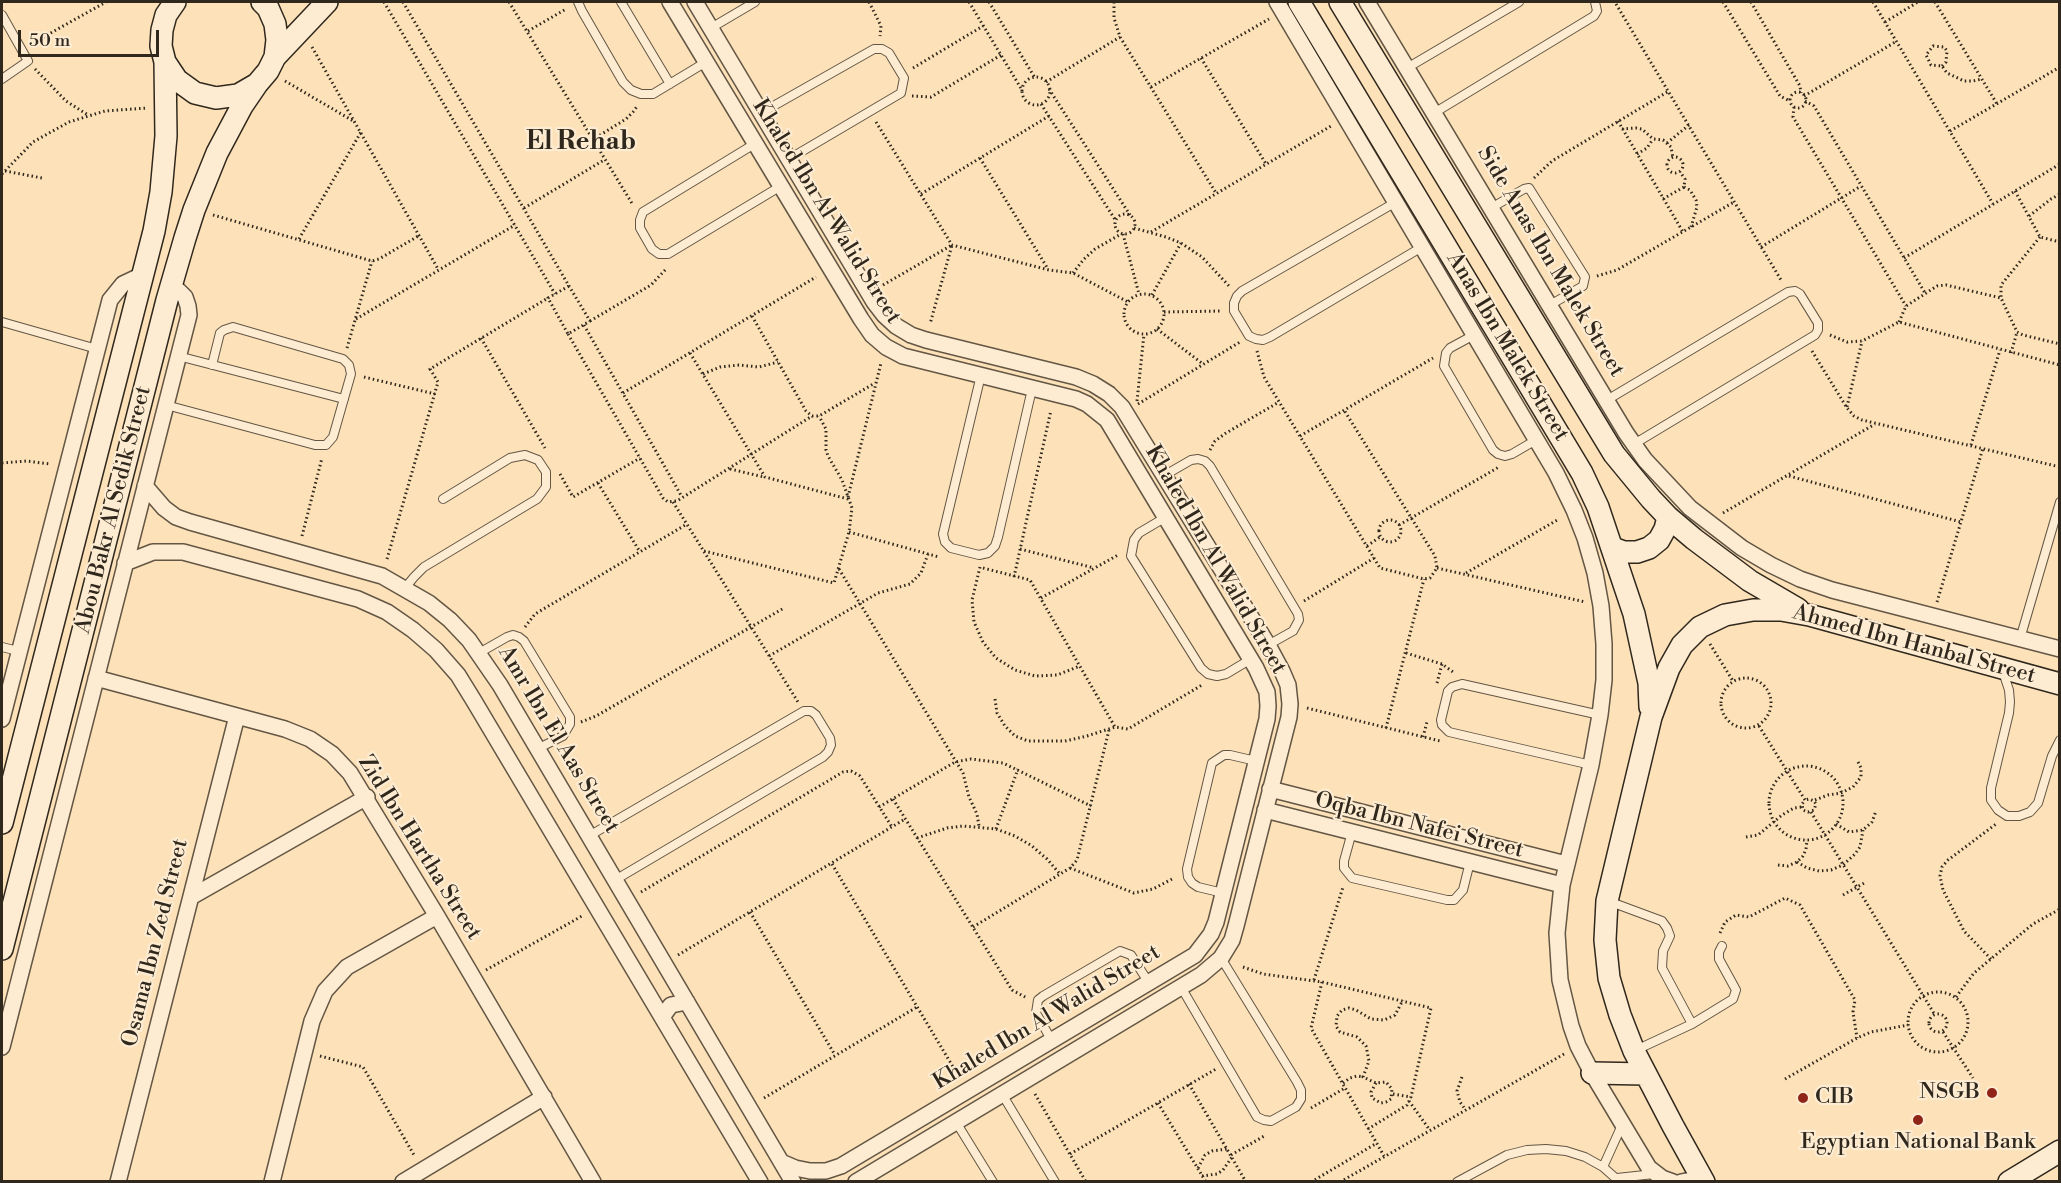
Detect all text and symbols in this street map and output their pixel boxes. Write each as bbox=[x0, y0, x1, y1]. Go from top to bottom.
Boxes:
scale bar bbox=[21, 18, 162, 56]
text: 50 m bbox=[29, 29, 70, 52]
street label: Khaled Ibn Al Walid Street bbox=[746, 95, 906, 329]
district label: El Rehab bbox=[526, 127, 636, 159]
street label: Side Anas Ibn Malek Street bbox=[1471, 142, 1629, 382]
street label: Anas Ibn Malek Street bbox=[1440, 248, 1574, 446]
street label: Abou Bakr Al Sedik Street bbox=[70, 383, 158, 637]
street label: Khaled Ibn Al Walid Street bbox=[1139, 441, 1291, 679]
street label: Ahmed Ibn Hanbal Street bbox=[1790, 600, 2038, 690]
street label: Amr Ibn El Aas Street bbox=[492, 642, 624, 838]
street label: Zid Ibn Hartha Street bbox=[351, 751, 487, 945]
street label: Oqba Ibn Nafei Street bbox=[1312, 787, 1526, 865]
street label: Osama Ibn Zed Street bbox=[117, 836, 195, 1050]
street label: Khaled Ibn Al Walid Street bbox=[929, 940, 1165, 1096]
place label: NSGB bbox=[1919, 1080, 1980, 1106]
place label: CIB bbox=[1815, 1085, 1854, 1111]
marker: NSGB bbox=[1985, 1086, 1999, 1100]
marker: CIB bbox=[1796, 1091, 1810, 1105]
marker: Egyptian National Bank bbox=[1911, 1113, 1925, 1127]
place label: Egyptian National Bank bbox=[1801, 1130, 2035, 1156]

